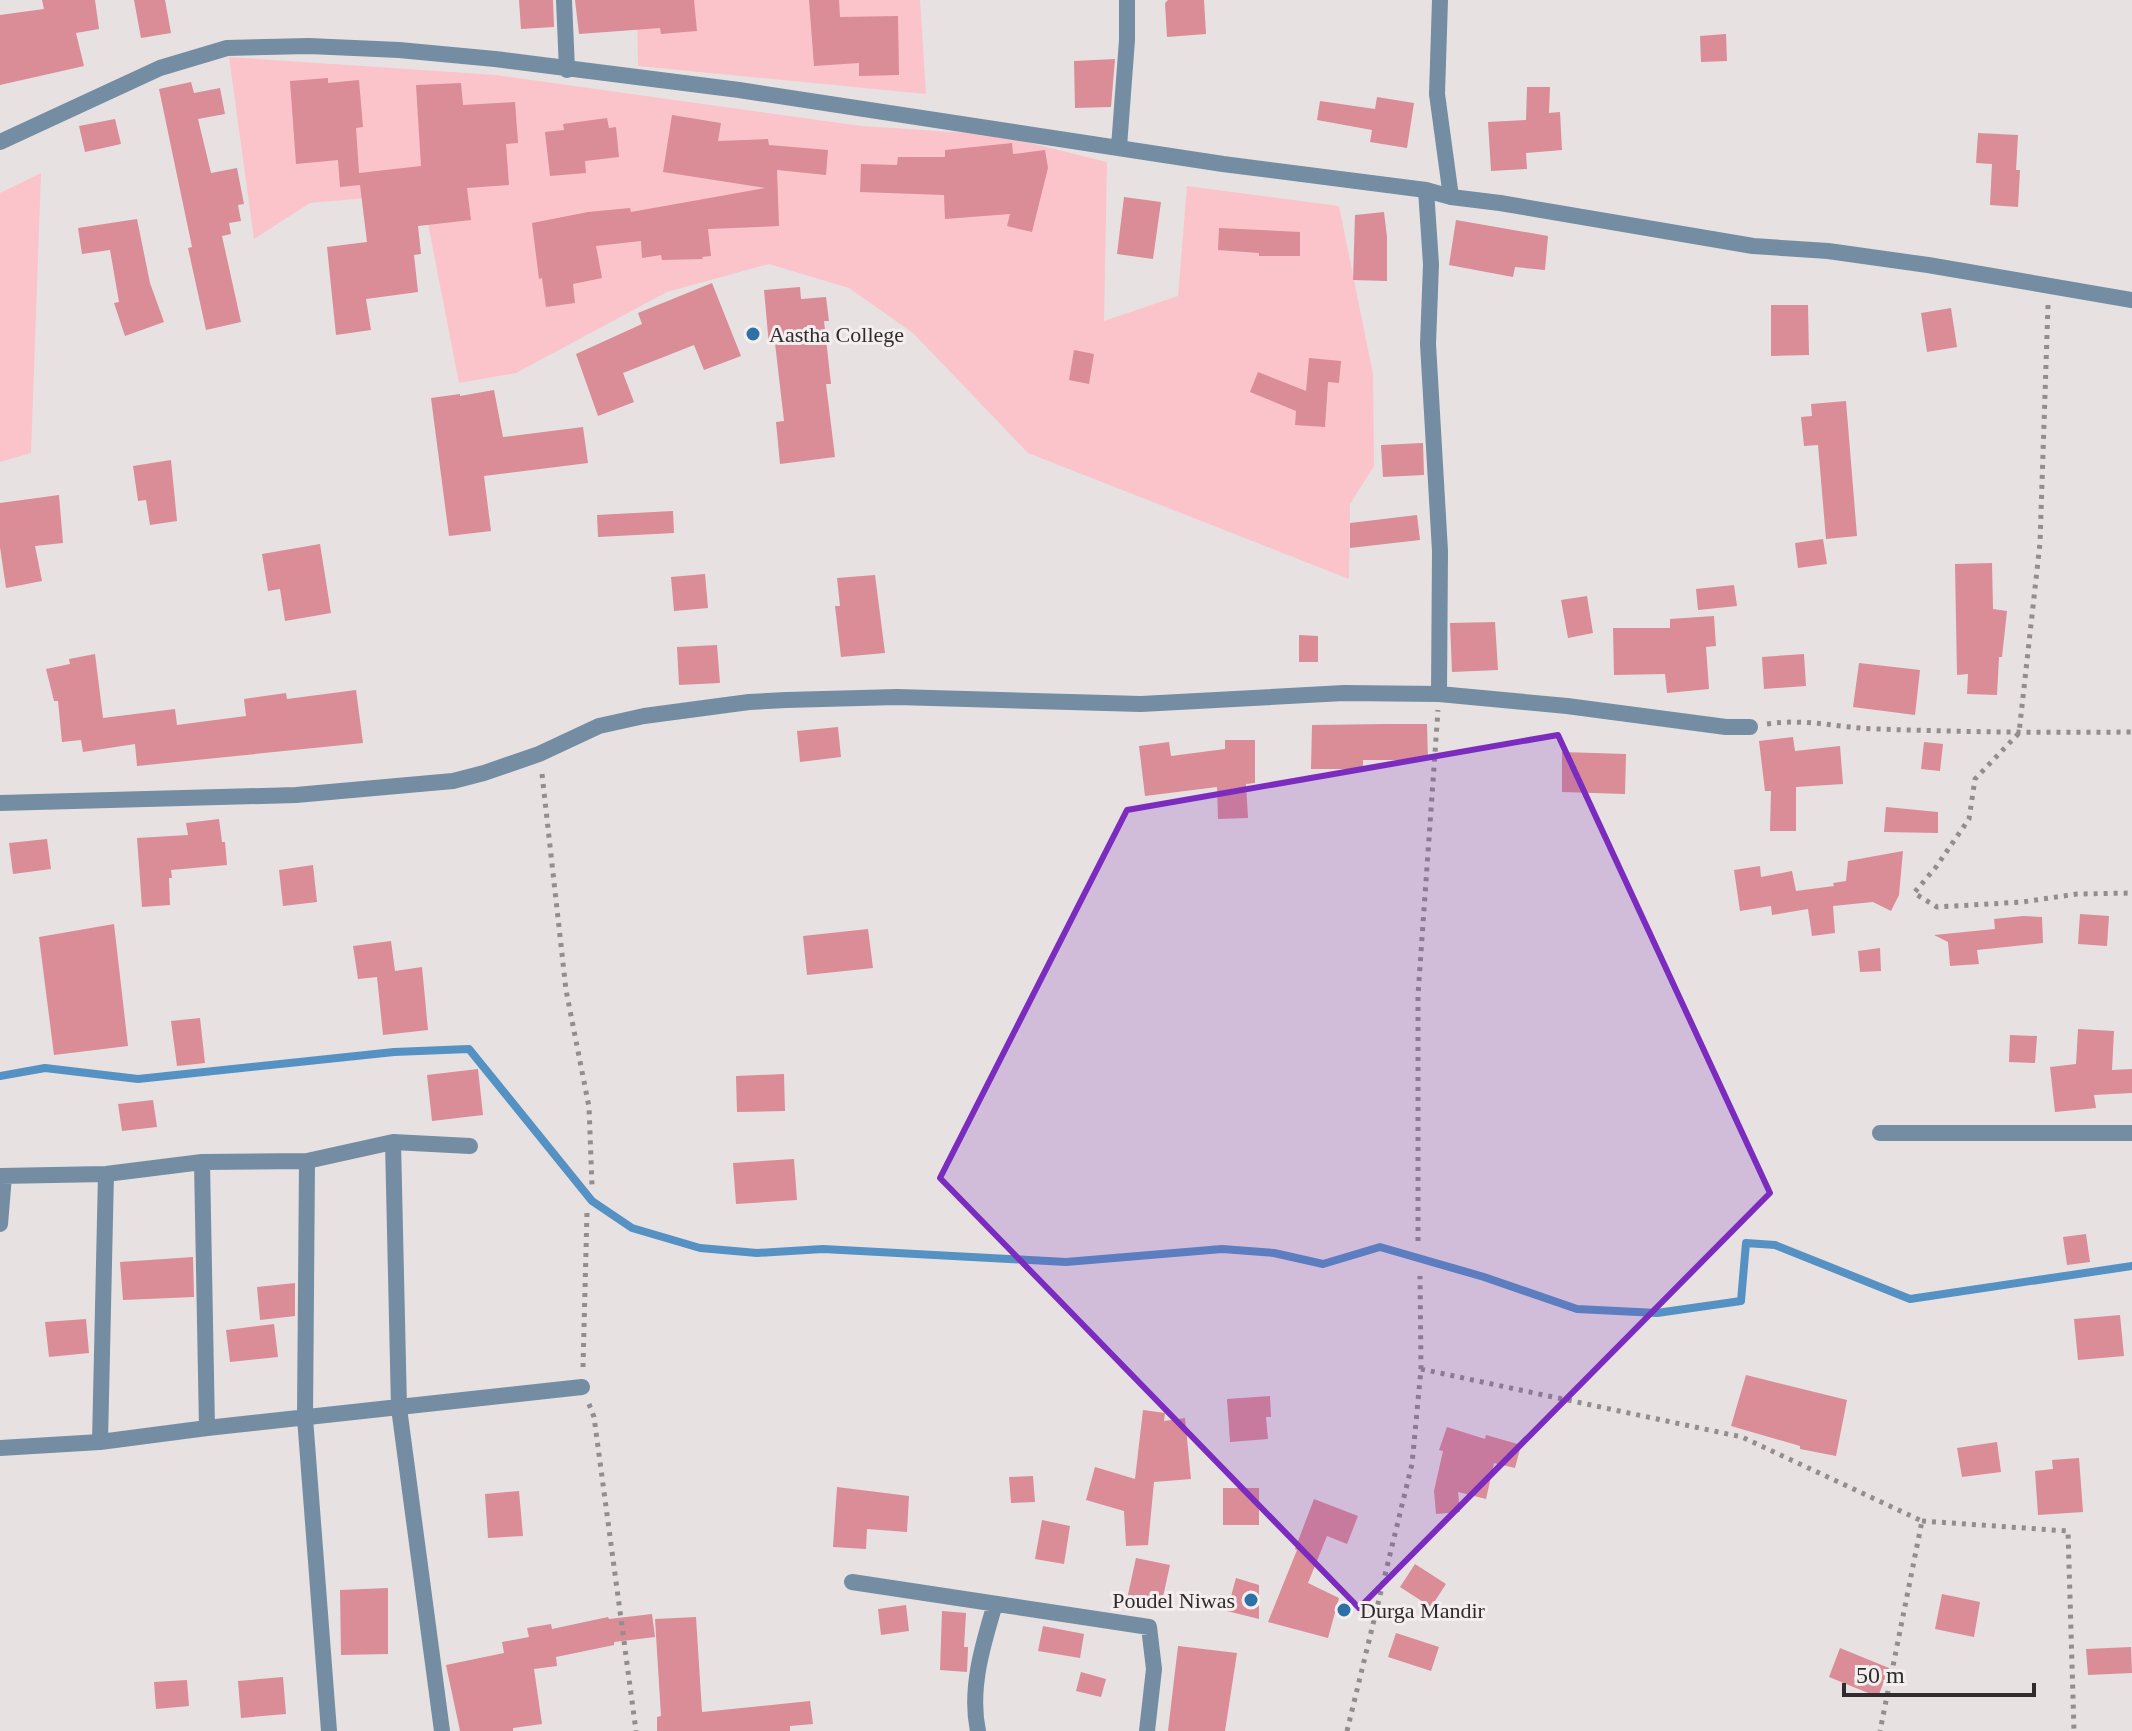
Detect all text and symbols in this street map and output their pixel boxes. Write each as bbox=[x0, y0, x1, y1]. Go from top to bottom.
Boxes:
place label: Aastha College bbox=[769, 322, 904, 347]
marker: Aastha College bbox=[744, 325, 762, 343]
place label: Poudel Niwas bbox=[1112, 1588, 1235, 1613]
marker: Poudel Niwas bbox=[1242, 1591, 1260, 1609]
place label: Durga Mandir bbox=[1360, 1598, 1486, 1623]
marker: Durga Mandir bbox=[1335, 1601, 1353, 1619]
scale bar bbox=[1844, 1647, 2034, 1697]
text: 50 m bbox=[1856, 1662, 1905, 1688]

